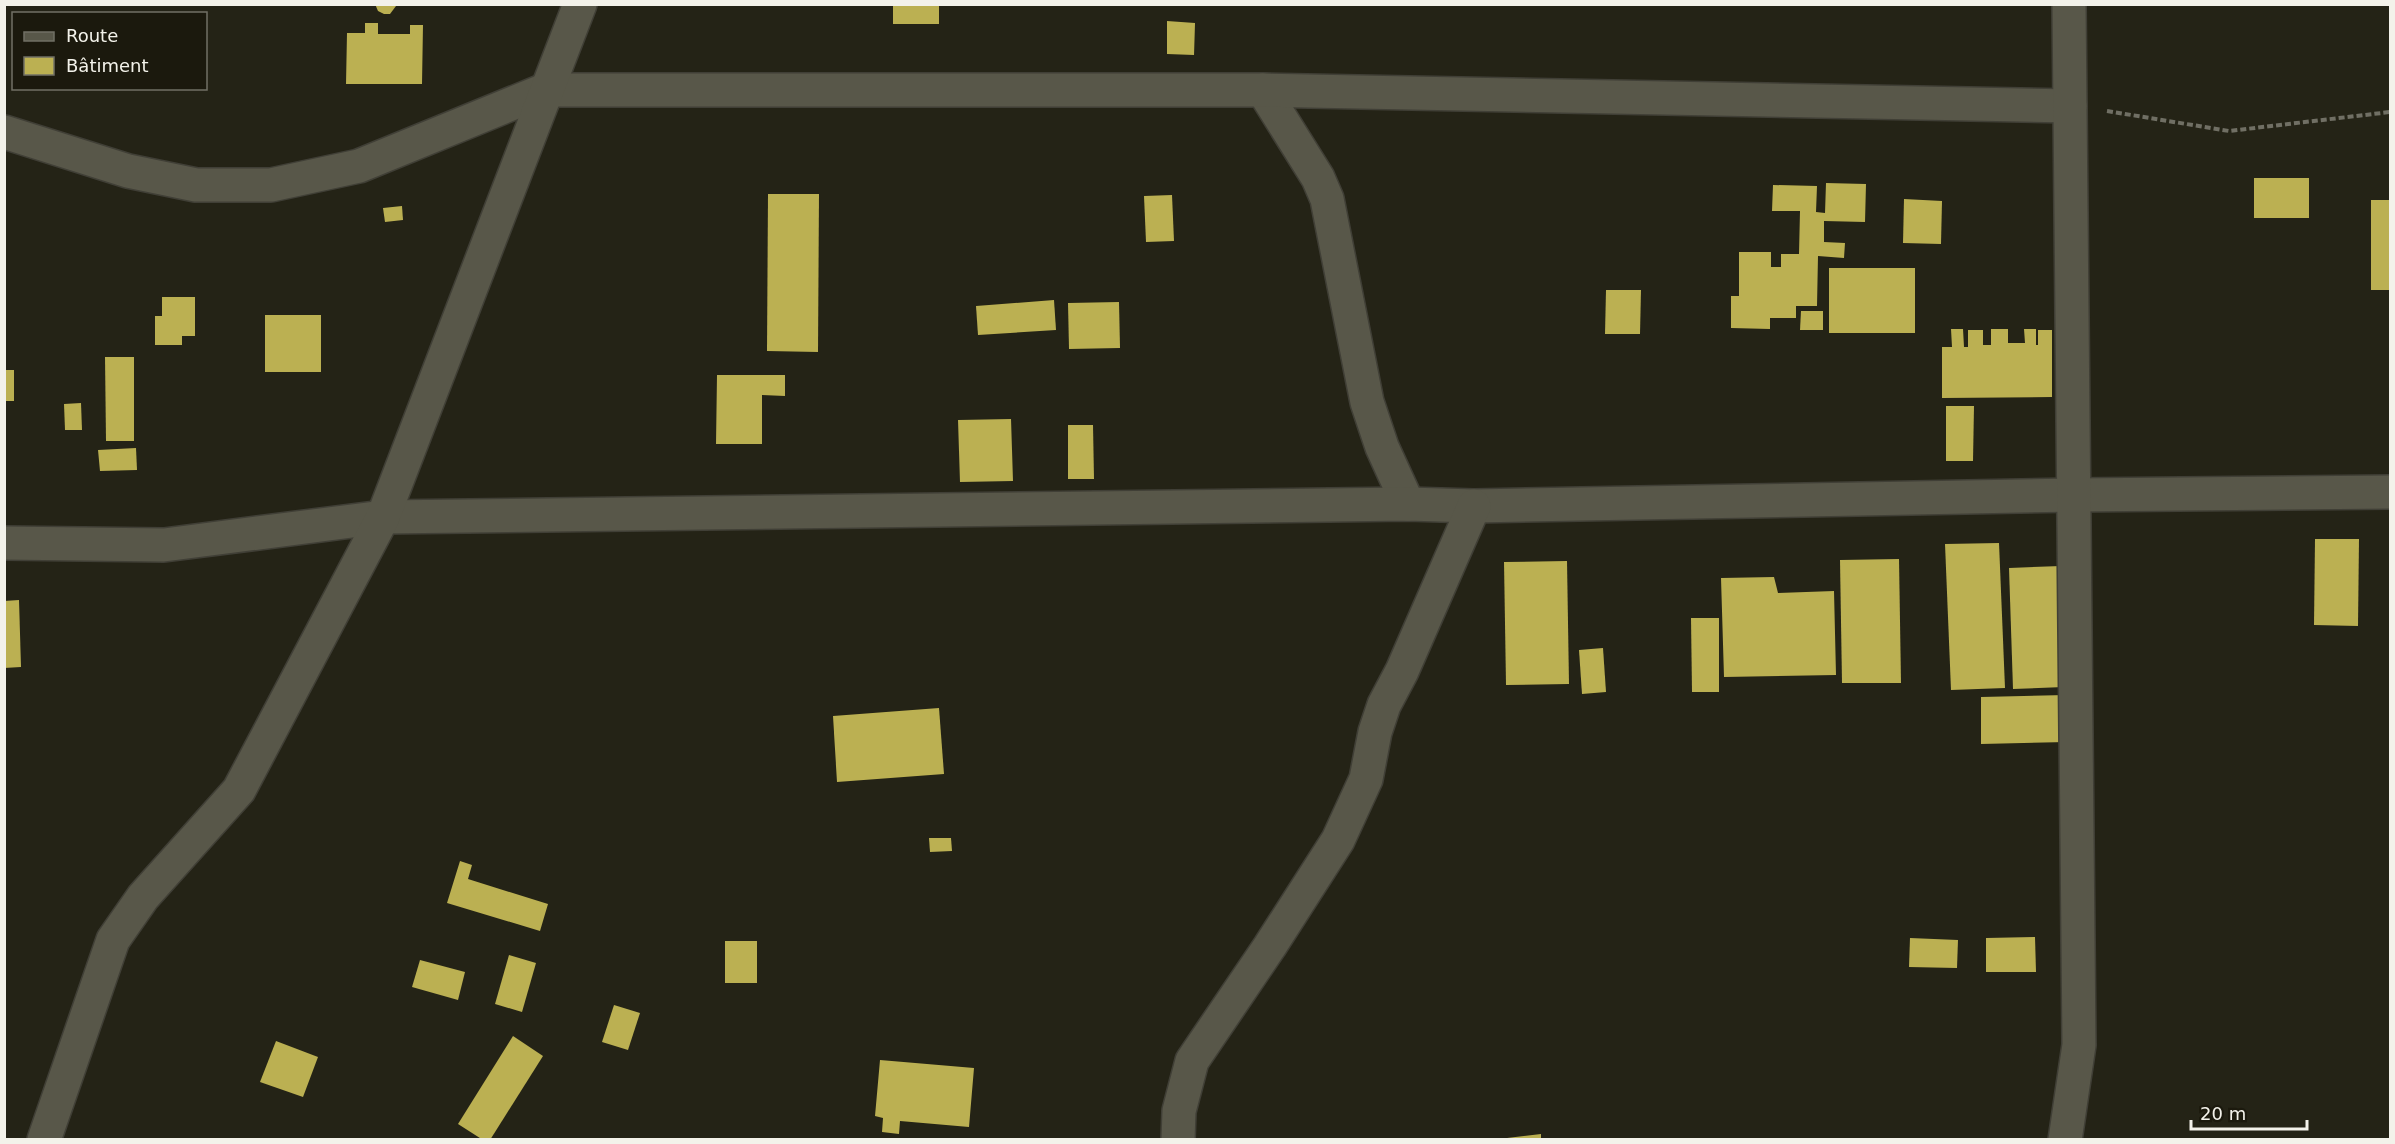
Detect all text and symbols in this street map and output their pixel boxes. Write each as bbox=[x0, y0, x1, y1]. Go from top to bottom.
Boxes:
legend bbox=[12, 12, 207, 90]
text: Route bbox=[66, 25, 118, 46]
text: Bâtiment bbox=[66, 55, 149, 76]
scale bar bbox=[2191, 1093, 2306, 1131]
text: 20 m bbox=[2200, 1103, 2246, 1124]

